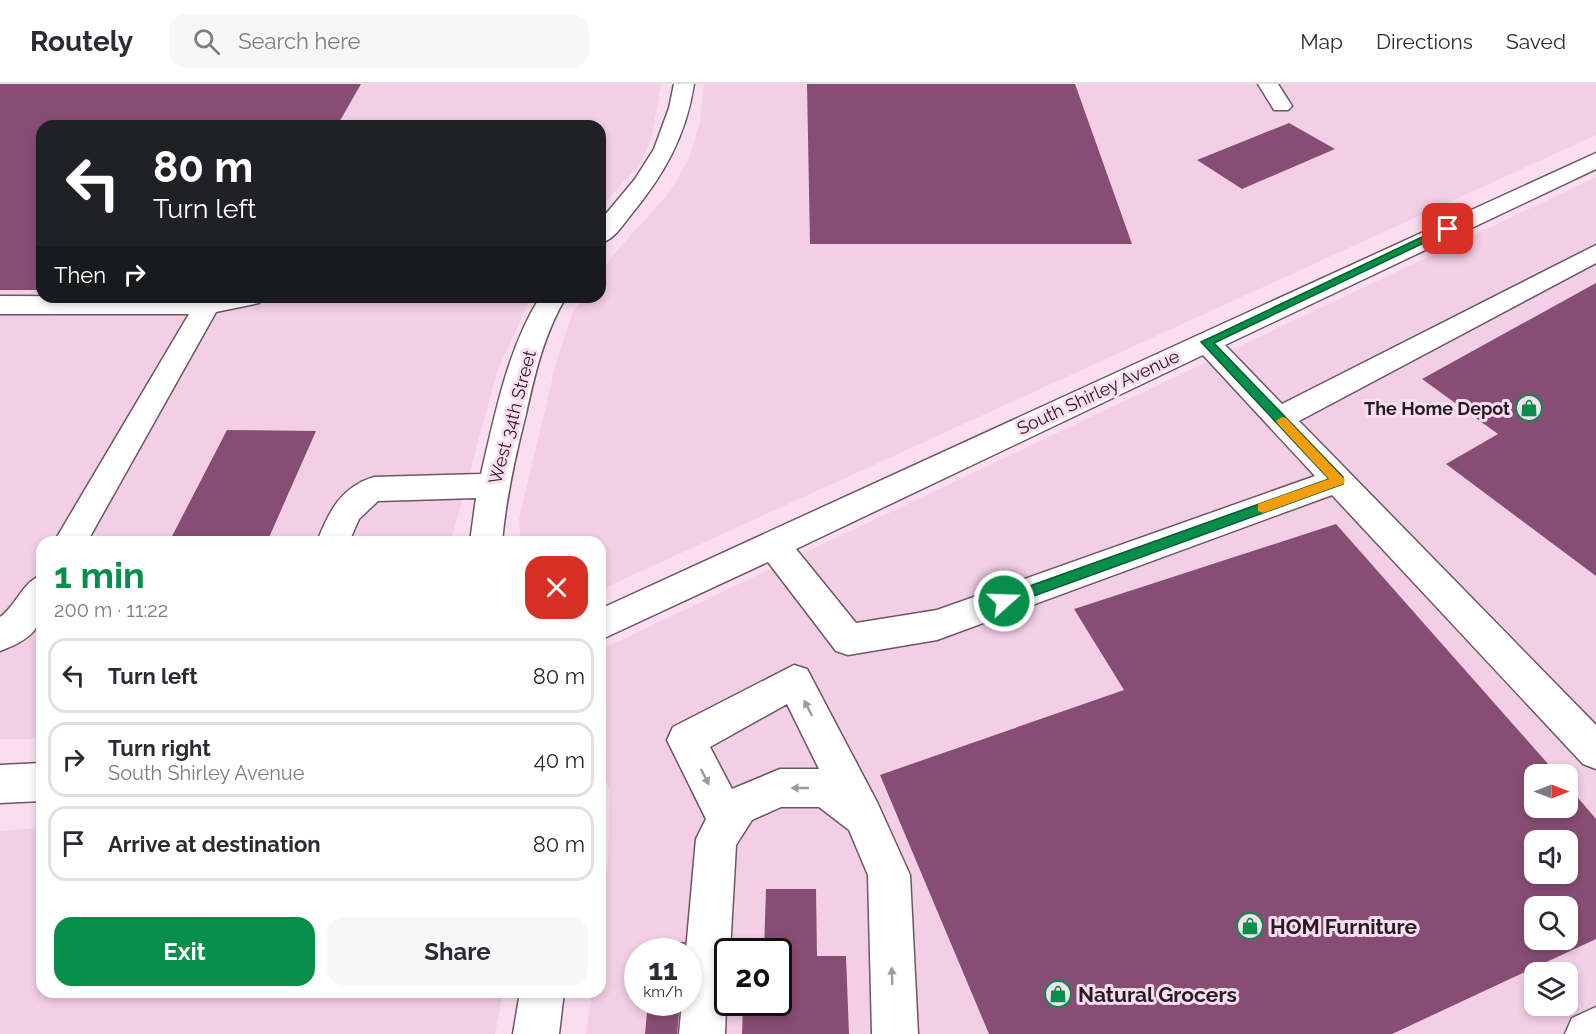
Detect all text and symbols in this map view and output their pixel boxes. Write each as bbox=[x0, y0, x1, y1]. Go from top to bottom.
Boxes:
search box bbox=[169, 14, 589, 68]
text: Routely bbox=[30, 25, 133, 58]
icon: search bbox=[190, 25, 223, 58]
text: Search here bbox=[238, 28, 360, 54]
text: Map bbox=[1300, 29, 1343, 54]
text: Directions bbox=[1376, 29, 1473, 54]
text: Saved bbox=[1506, 29, 1566, 54]
text: 80 m bbox=[153, 143, 253, 192]
icon: left bbox=[54, 144, 132, 222]
text: Turn left bbox=[153, 193, 256, 224]
pin bbox=[1422, 203, 1473, 254]
icon: arrive bbox=[1431, 212, 1464, 245]
icon: right bbox=[118, 258, 151, 291]
text: Then bbox=[54, 262, 106, 288]
street label: South Shirley Avenue bbox=[1013, 345, 1183, 439]
street label: West 34th Street bbox=[484, 348, 540, 486]
shop icon: The Home Depot bbox=[1514, 393, 1544, 423]
place label: The Home Depot bbox=[1364, 398, 1510, 419]
text: 1 min bbox=[54, 554, 145, 596]
button: close bbox=[525, 556, 588, 619]
position arrow bbox=[972, 569, 1036, 633]
text: 200 m · 11:22 bbox=[54, 598, 168, 622]
icon: left bbox=[57, 659, 90, 692]
text: Turn left bbox=[108, 663, 198, 689]
text: 80 m bbox=[533, 663, 585, 689]
one-way arrow bbox=[804, 700, 813, 717]
text: Turn right bbox=[108, 735, 211, 761]
icon: right bbox=[57, 743, 90, 776]
text: 40 m bbox=[534, 747, 585, 773]
text: South Shirley Avenue bbox=[108, 761, 304, 785]
north arrow bbox=[1524, 764, 1578, 818]
map controls bbox=[1524, 764, 1578, 1016]
one-way arrow bbox=[700, 768, 710, 785]
one-way arrow bbox=[791, 783, 810, 793]
icon: arrive bbox=[57, 827, 90, 860]
button: sound bbox=[1524, 830, 1578, 884]
text: Arrive at destination bbox=[108, 831, 321, 857]
text: 80 m bbox=[533, 831, 585, 857]
button: search bbox=[1524, 896, 1578, 950]
shop icon: HOM Furniture bbox=[1235, 911, 1265, 941]
place label: HOM Furniture bbox=[1270, 914, 1418, 939]
button: Exit bbox=[54, 917, 315, 986]
button: Share bbox=[327, 917, 588, 986]
speed limit sign: 20 bbox=[714, 938, 792, 1016]
text: 11 bbox=[648, 952, 678, 987]
button: layers bbox=[1524, 962, 1578, 1016]
one-way arrow bbox=[888, 966, 897, 985]
shop icon: Natural Grocers bbox=[1043, 979, 1073, 1009]
place label: Natural Grocers bbox=[1078, 982, 1237, 1007]
text: km/h bbox=[643, 983, 683, 1001]

